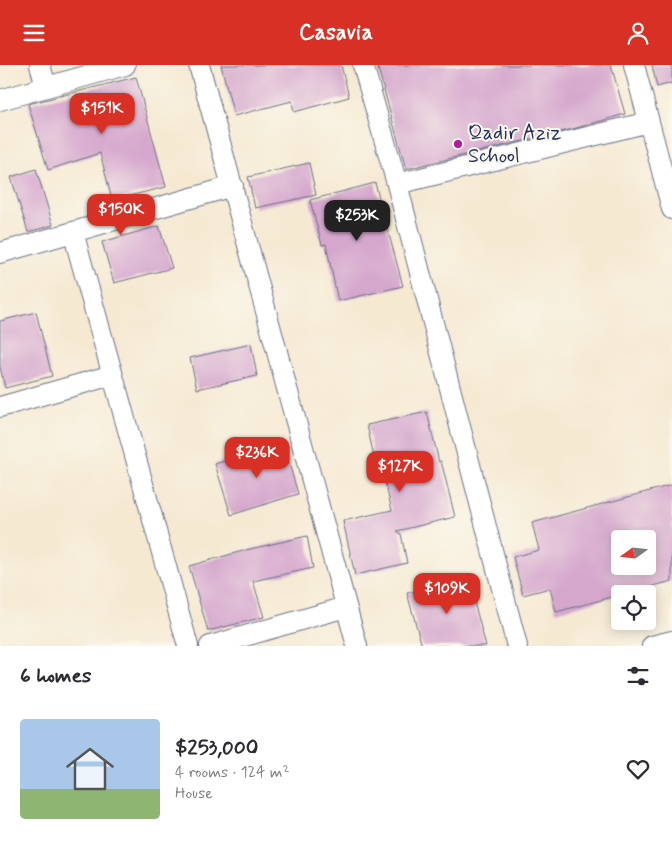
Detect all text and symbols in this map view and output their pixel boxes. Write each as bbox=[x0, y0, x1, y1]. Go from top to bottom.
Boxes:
icon: menu bbox=[20, 19, 48, 47]
text: Casavia bbox=[299, 19, 373, 47]
icon: person bbox=[624, 19, 652, 47]
pin: $151K bbox=[67, 93, 137, 135]
text: $151K bbox=[81, 98, 123, 119]
place label: Qadir Aziz School bbox=[468, 120, 561, 170]
marker: Qadir Aziz School bbox=[452, 138, 464, 150]
pin: $150K bbox=[86, 193, 156, 236]
text: $150K bbox=[98, 199, 144, 220]
pin: $253K bbox=[322, 199, 392, 242]
text: $253K bbox=[335, 205, 379, 226]
pin: $236K bbox=[222, 437, 292, 479]
text: $236K bbox=[236, 442, 278, 463]
pin: $127K bbox=[365, 451, 435, 493]
text: $127K bbox=[377, 456, 423, 477]
north arrow bbox=[611, 530, 656, 575]
map controls bbox=[611, 530, 656, 630]
pin: $109K bbox=[412, 573, 482, 615]
text: $109K bbox=[424, 578, 470, 599]
button: locate bbox=[611, 585, 656, 630]
text: 6 homes bbox=[20, 662, 91, 690]
icon: filters bbox=[624, 662, 652, 690]
text: $253,000 bbox=[175, 734, 258, 762]
icon: home bbox=[60, 739, 120, 799]
icon: heart bbox=[624, 755, 652, 783]
text: 4 rooms · 124 m² bbox=[175, 762, 290, 783]
text: House bbox=[175, 783, 213, 804]

